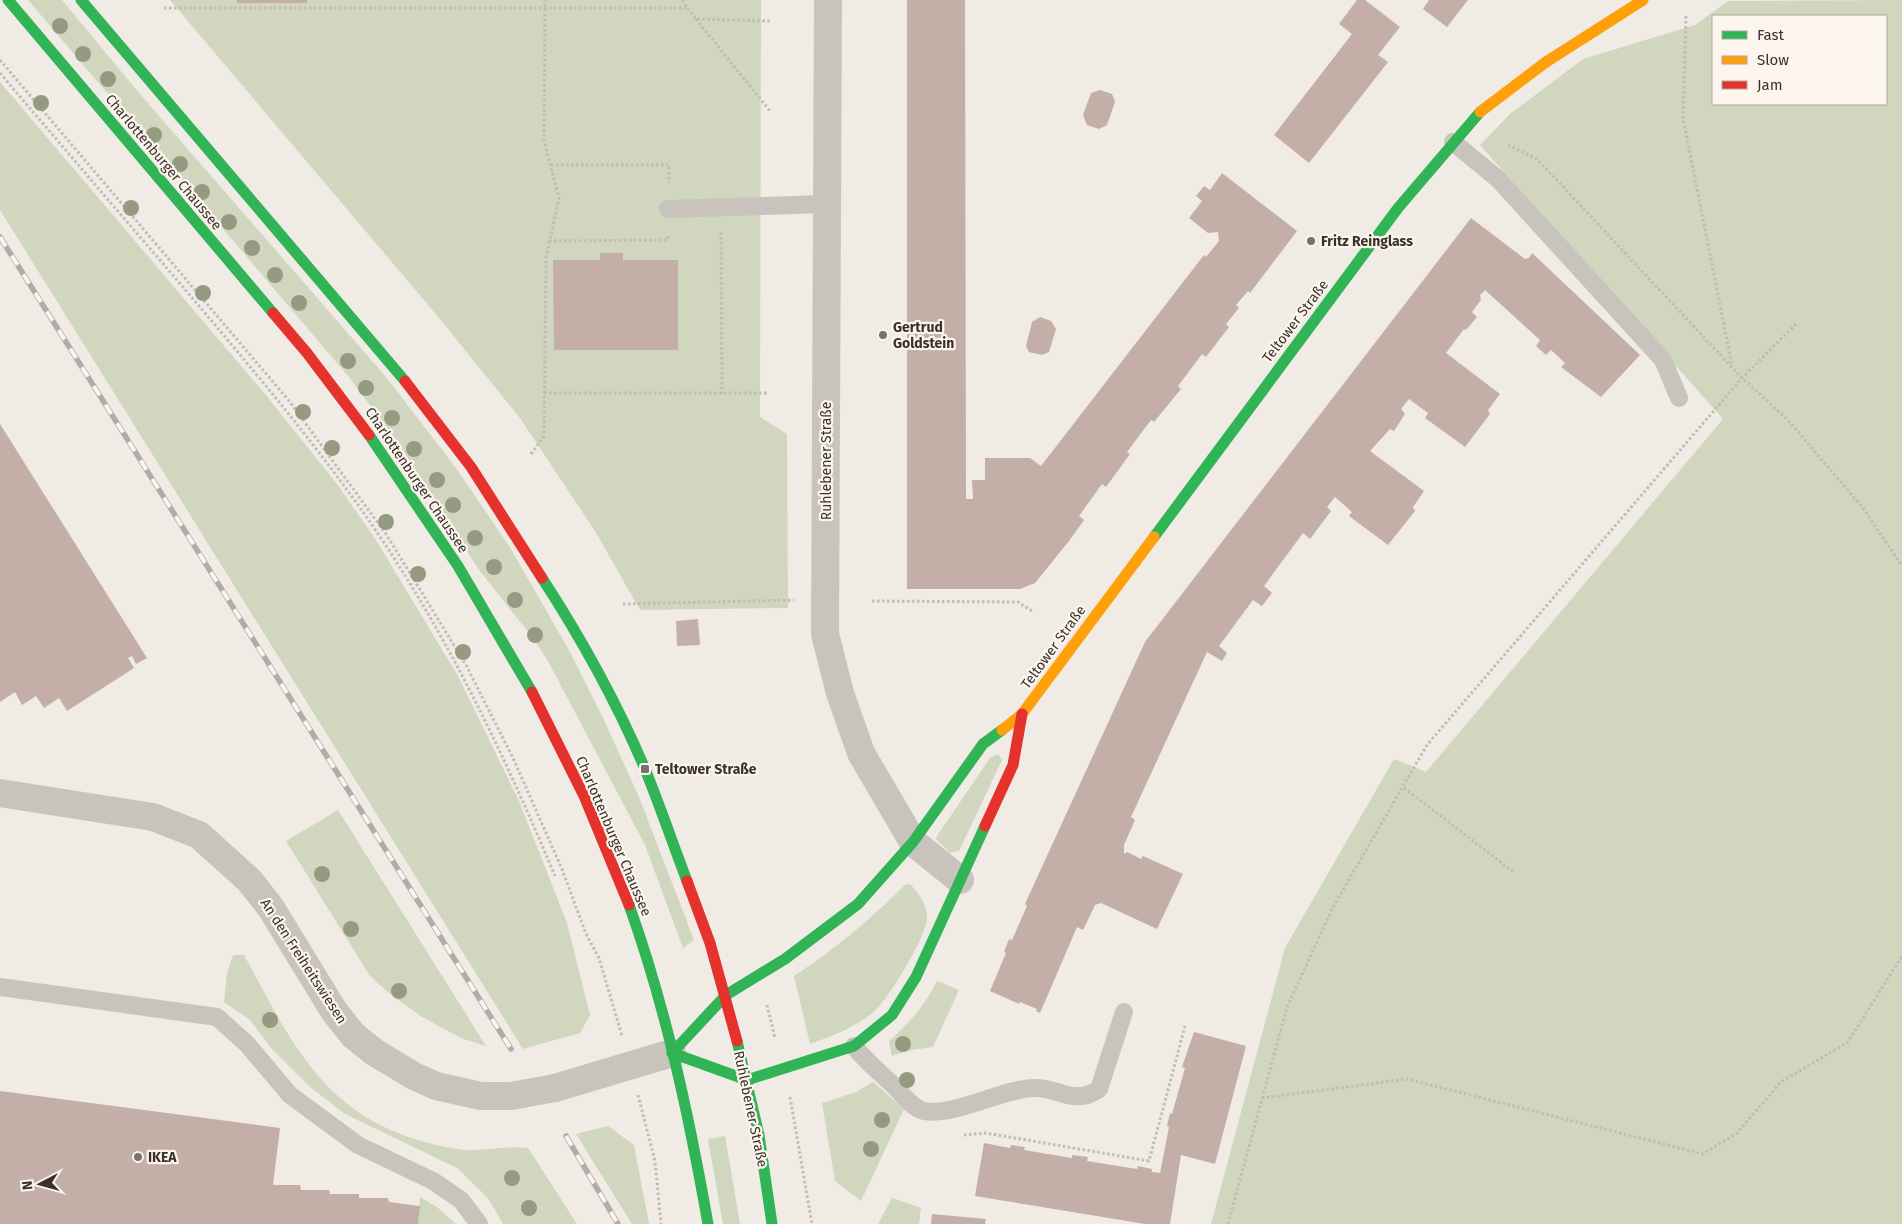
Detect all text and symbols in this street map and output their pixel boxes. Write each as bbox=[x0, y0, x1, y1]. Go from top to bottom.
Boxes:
legend bbox=[1712, 15, 1887, 105]
text: Fast bbox=[1757, 26, 1784, 44]
text: Slow bbox=[1757, 51, 1789, 69]
text: Jam bbox=[1757, 76, 1783, 94]
street label: Charlottenburger Chaussee bbox=[102, 91, 225, 234]
place label: Fritz Reinglass bbox=[1321, 233, 1413, 250]
marker: Fritz Reinglass bbox=[1305, 235, 1317, 247]
street label: Teltower Straße bbox=[1259, 277, 1332, 366]
place label: Gertrud Goldstein bbox=[893, 319, 954, 352]
marker: Gertrud Goldstein bbox=[877, 329, 889, 341]
street label: Ruhlebener Straße bbox=[818, 402, 835, 520]
street label: Charlottenburger Chaussee bbox=[361, 404, 472, 556]
street label: Teltower Straße bbox=[1017, 602, 1089, 692]
street label: Charlottenburger Chaussee bbox=[572, 754, 655, 919]
place label: Teltower Straße bbox=[655, 761, 757, 778]
marker: Teltower Straße bbox=[639, 763, 651, 775]
street label: An den Freiheitswiesen bbox=[257, 895, 350, 1027]
street label: Ruhlebener Straße bbox=[730, 1049, 771, 1169]
place label: IKEA bbox=[148, 1149, 177, 1166]
marker: IKEA bbox=[132, 1151, 144, 1163]
north arrow bbox=[15, 1159, 65, 1209]
text: N bbox=[19, 1180, 37, 1191]

